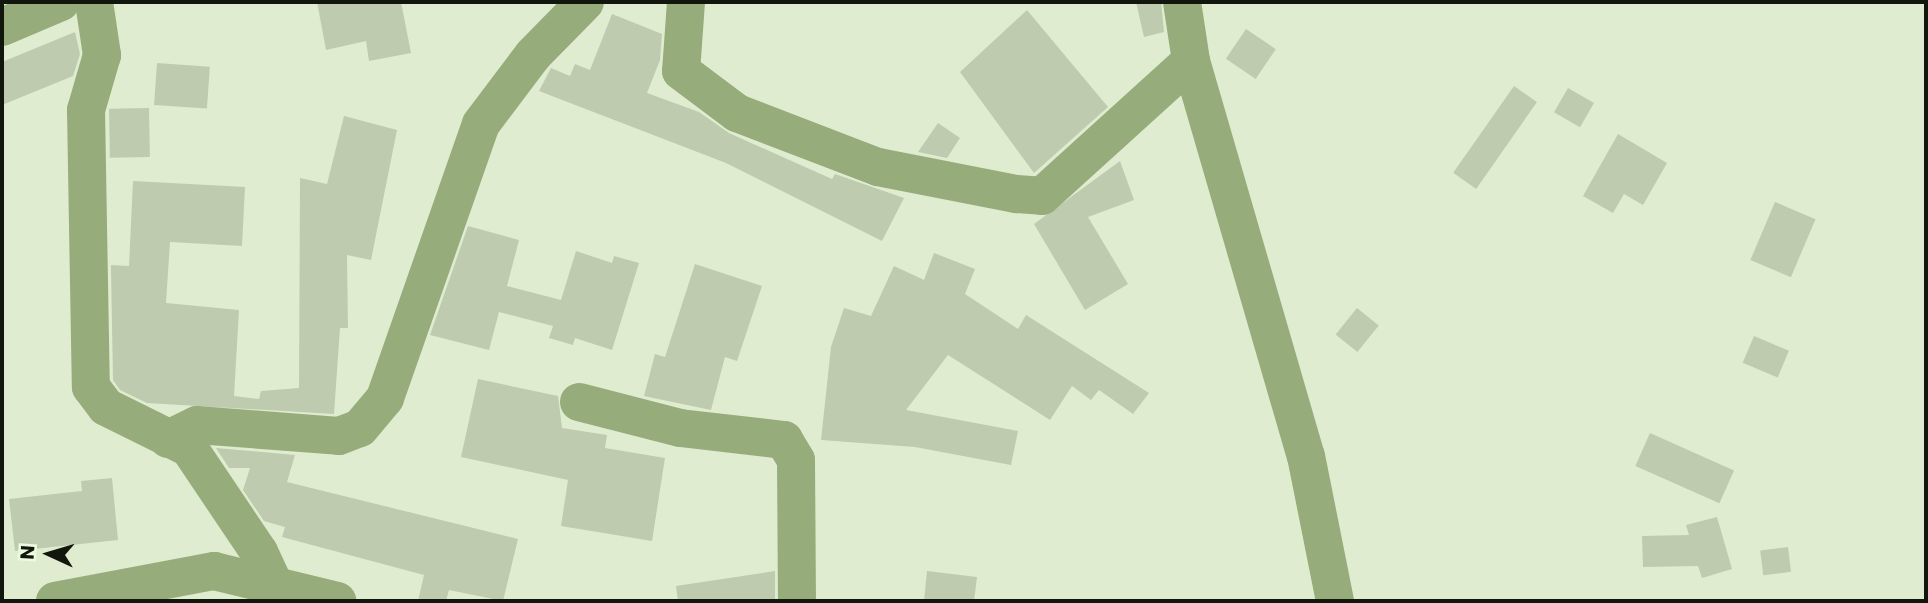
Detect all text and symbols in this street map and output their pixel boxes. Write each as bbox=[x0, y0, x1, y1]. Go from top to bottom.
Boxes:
north arrow bbox=[14, 519, 84, 589]
text: N bbox=[14, 544, 42, 561]

